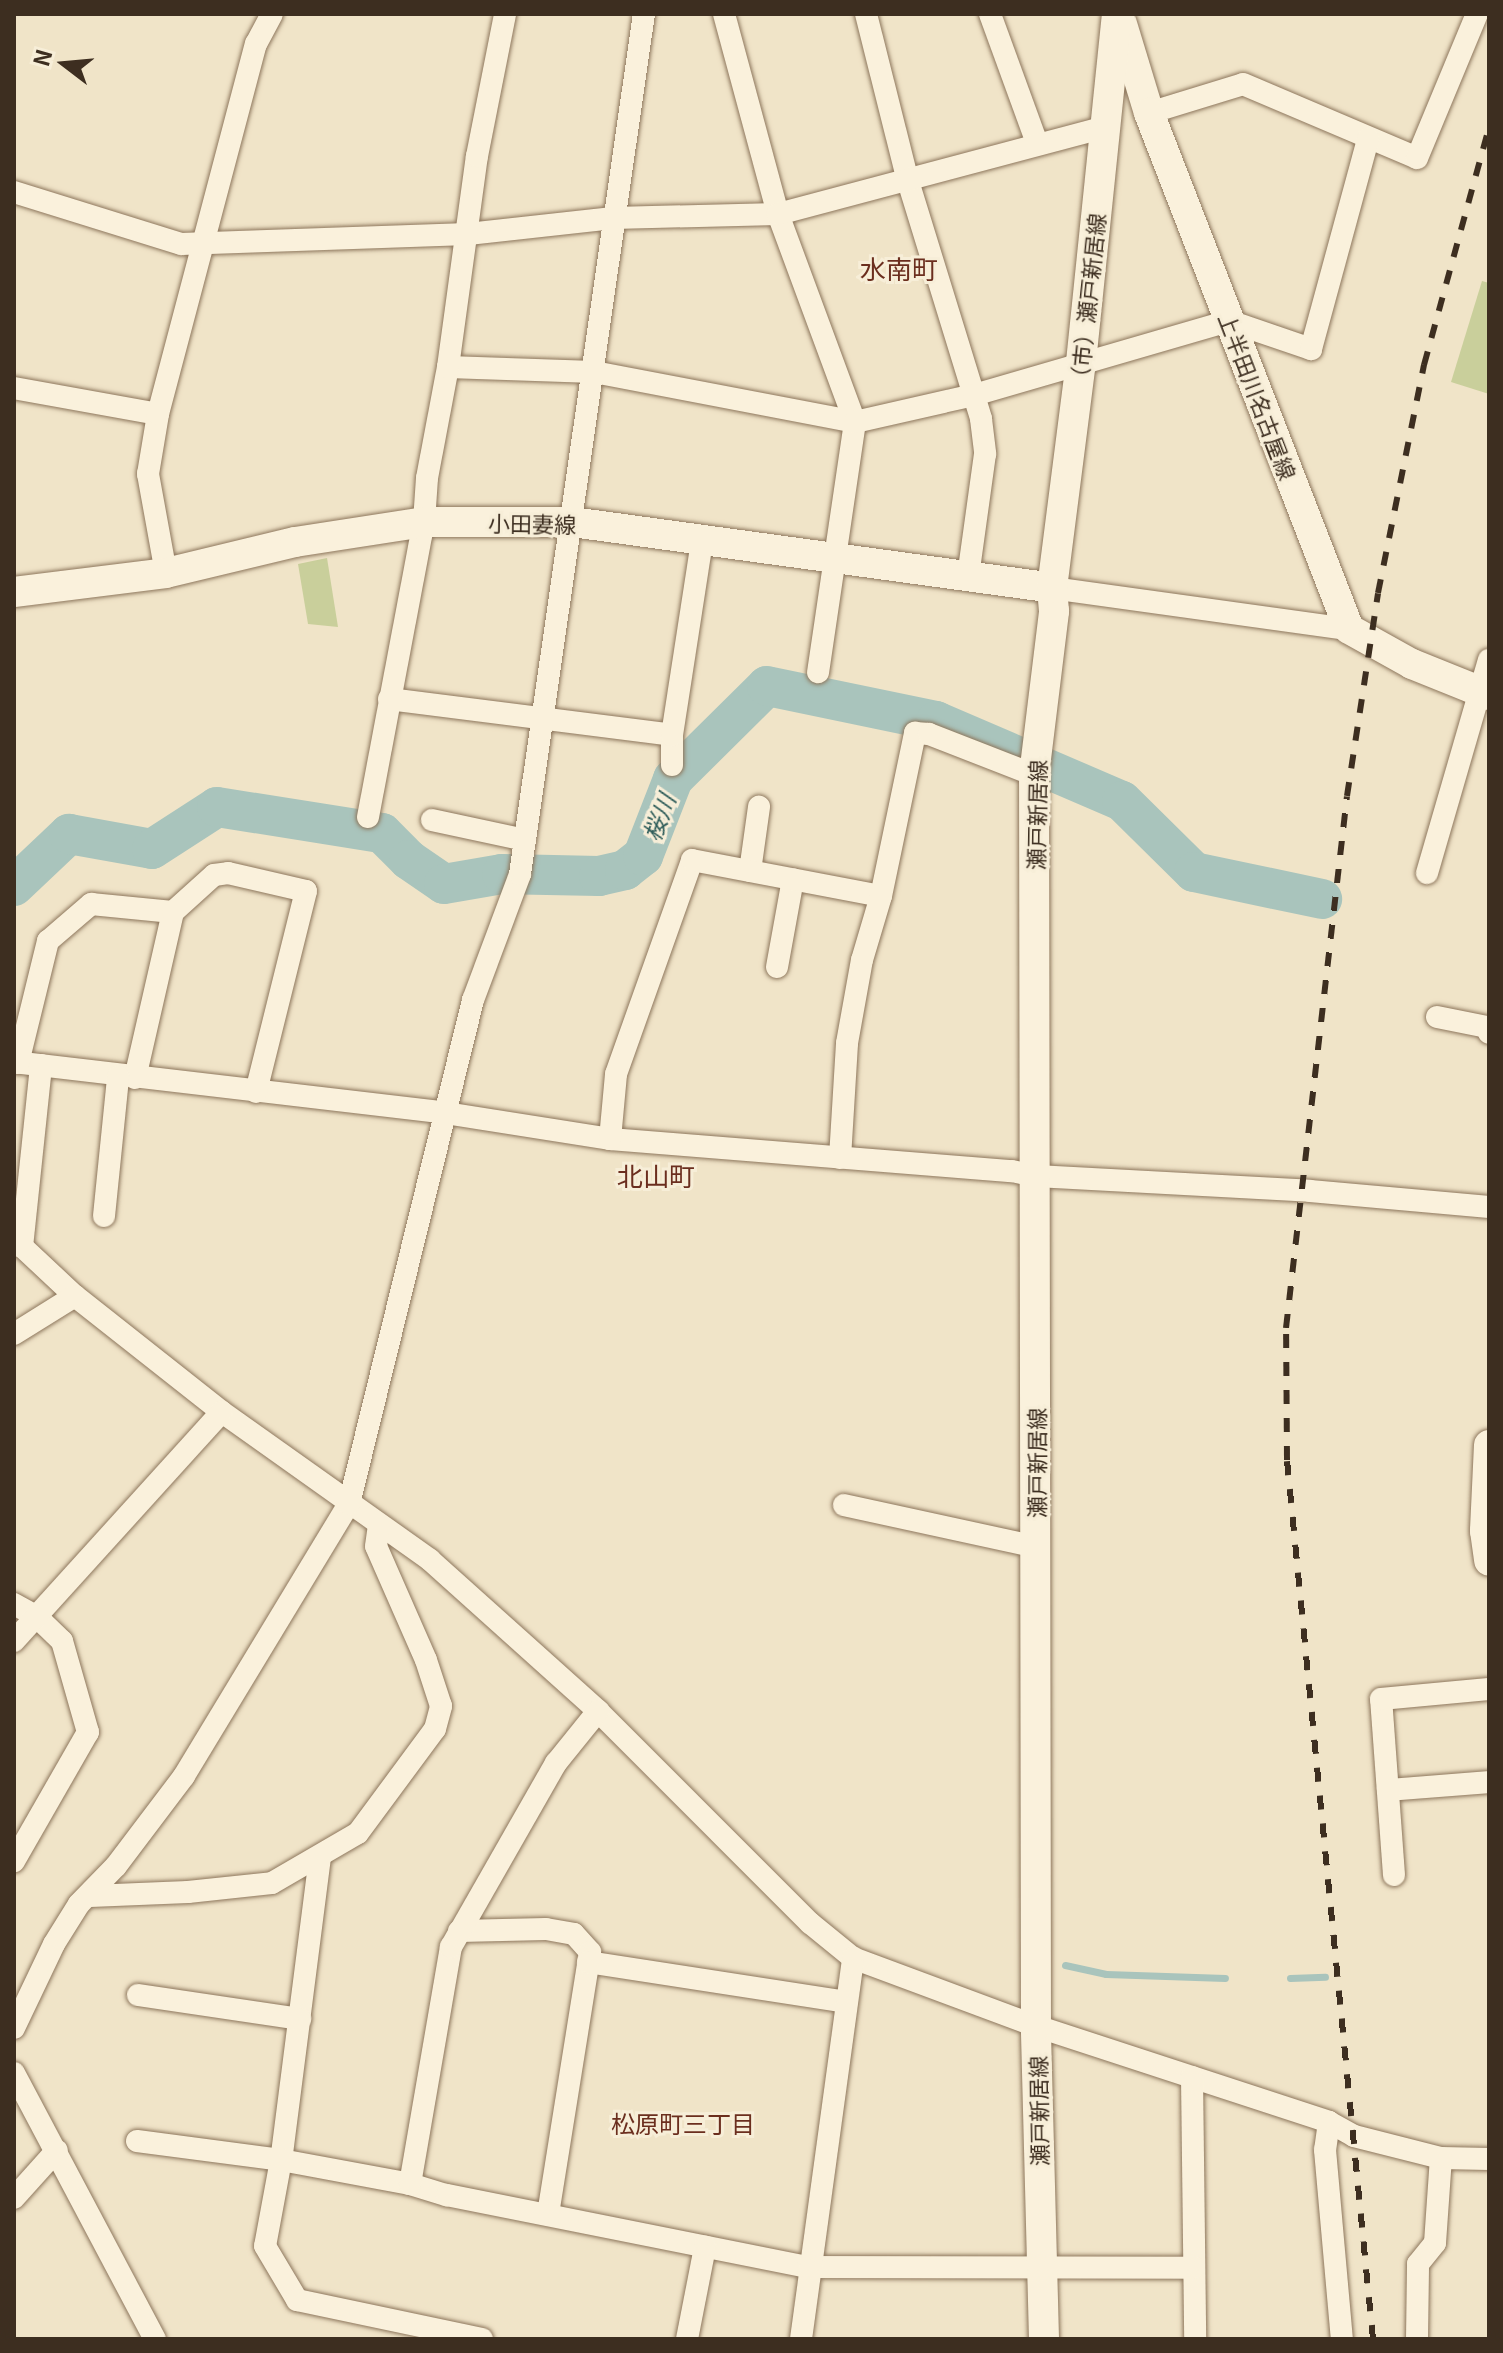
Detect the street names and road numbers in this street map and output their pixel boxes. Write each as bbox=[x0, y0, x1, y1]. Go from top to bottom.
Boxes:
street label: （市）瀬戸新居線 bbox=[1065, 212, 1109, 390]
street label: 上半田川名古屋線 bbox=[1214, 309, 1302, 483]
street label: 小田妻線 bbox=[488, 509, 576, 537]
street label: 瀬戸新居線 bbox=[1022, 760, 1050, 870]
street label: 瀬戸新居線 bbox=[1023, 1408, 1049, 1518]
street label: 瀬戸新居線 bbox=[1024, 2056, 1052, 2166]

